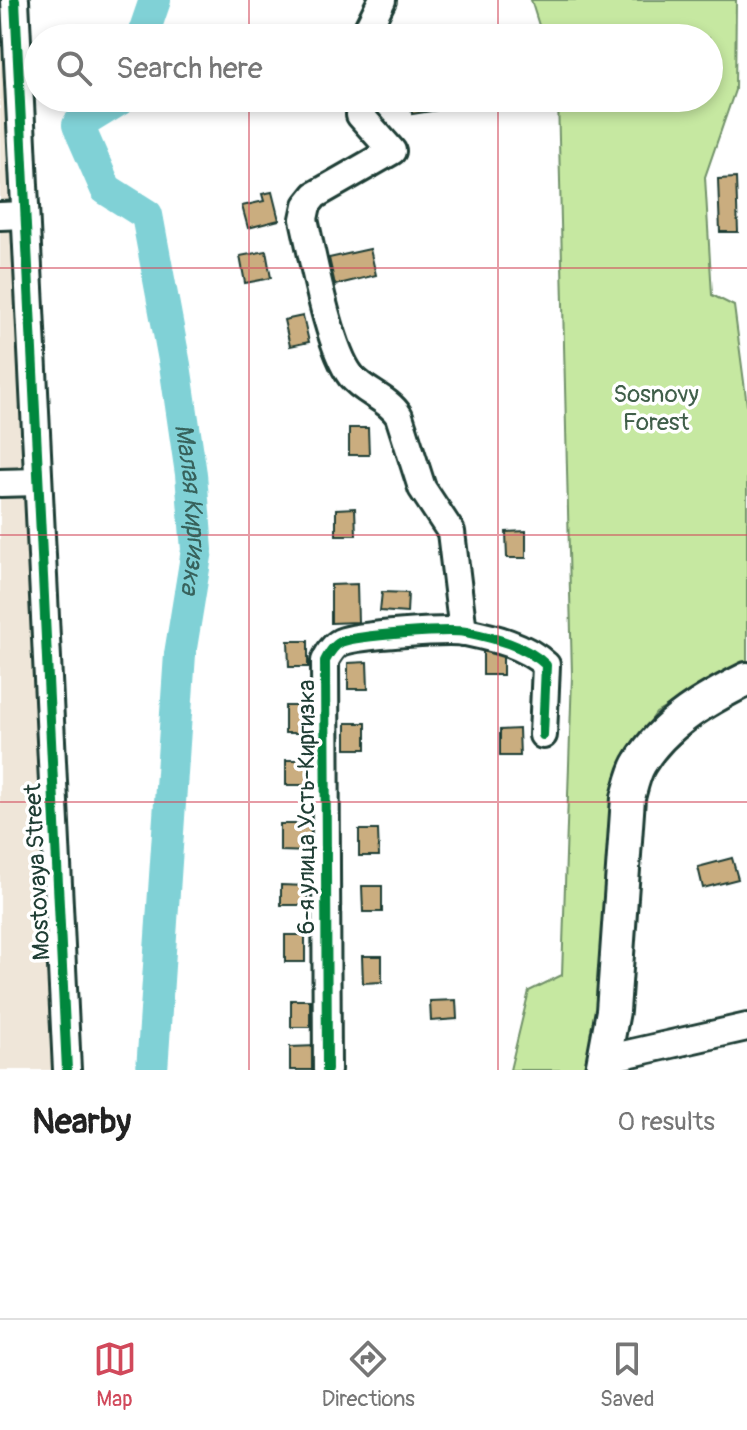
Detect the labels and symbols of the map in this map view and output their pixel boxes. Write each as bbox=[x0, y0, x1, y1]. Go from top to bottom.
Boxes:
park label: Sosnovy Forest bbox=[613, 380, 699, 437]
water label: Малая Киргизка bbox=[167, 422, 213, 599]
street label: 6-я улица Усть-Киргизка bbox=[292, 680, 321, 934]
street label: Mostovaya Street bbox=[18, 782, 57, 961]

